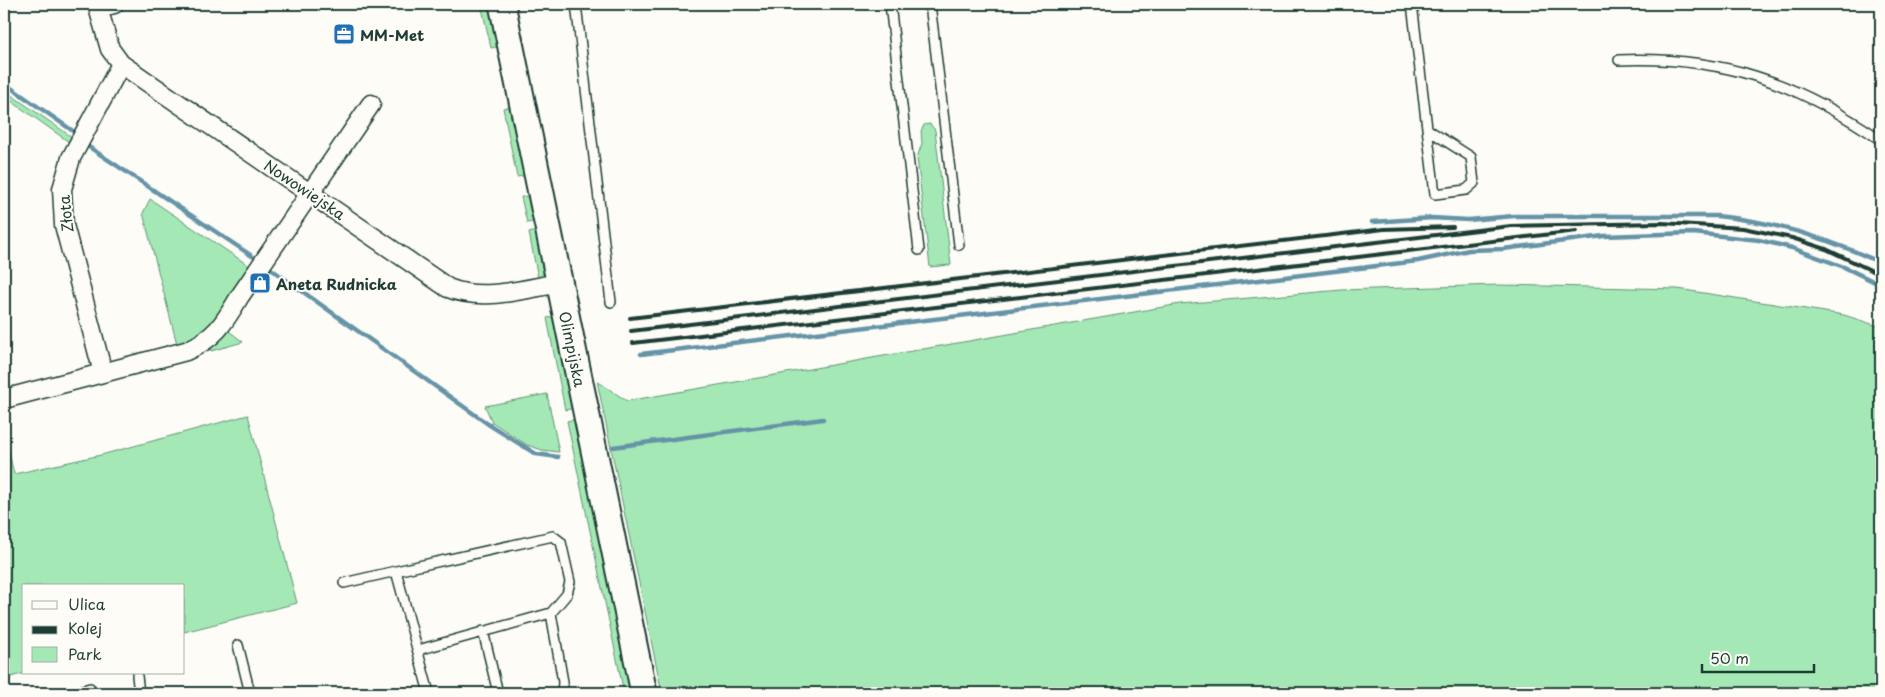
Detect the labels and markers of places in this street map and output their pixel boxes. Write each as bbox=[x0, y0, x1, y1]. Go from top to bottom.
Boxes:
office icon: MM-Met bbox=[332, 22, 356, 46]
place label: MM-Met bbox=[360, 23, 424, 46]
shop icon: Aneta Rudnicka bbox=[248, 271, 272, 295]
place label: Aneta Rudnicka bbox=[276, 272, 397, 295]

